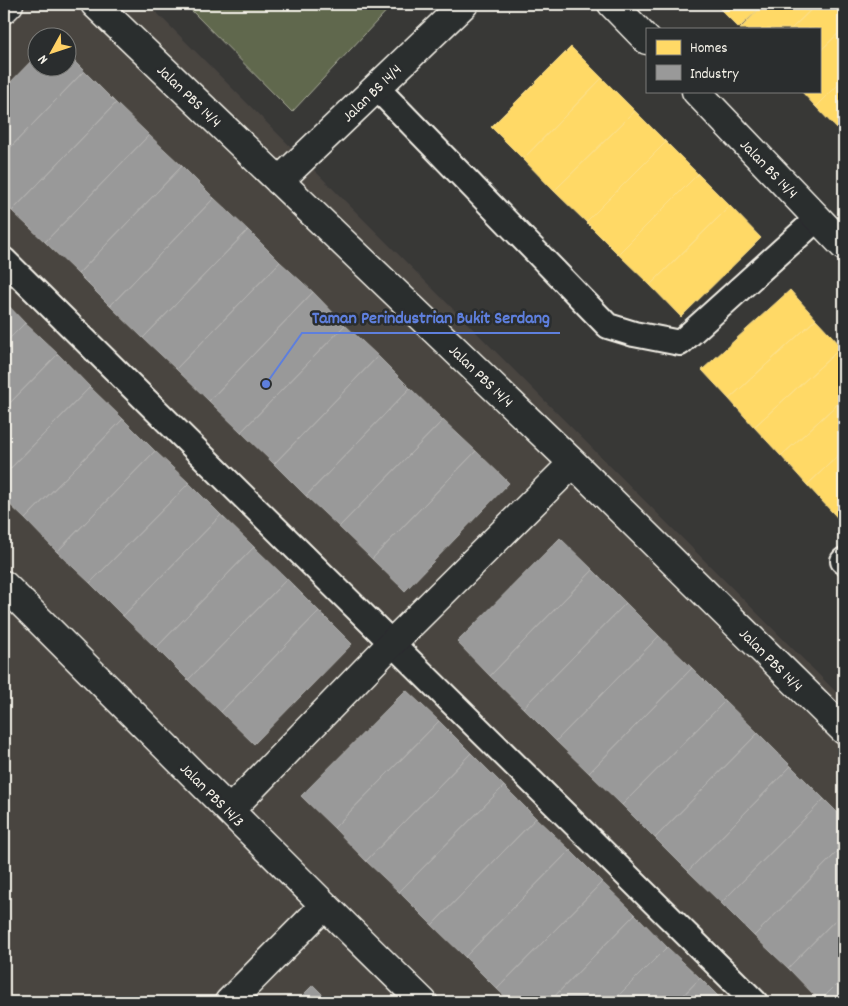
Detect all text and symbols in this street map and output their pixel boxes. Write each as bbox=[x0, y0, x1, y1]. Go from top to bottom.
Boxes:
north arrow bbox=[28, 28, 78, 78]
legend bbox=[646, 28, 820, 92]
text: Homes bbox=[690, 38, 728, 60]
text: N bbox=[34, 50, 53, 68]
street label: Jalan BS 14/4 bbox=[338, 59, 408, 128]
street label: Jalan PBS 14/4 bbox=[151, 60, 226, 134]
text: Industry bbox=[690, 64, 739, 86]
street label: Jalan BS 14/4 bbox=[734, 135, 803, 205]
callout: Taman Perindustrian Bukit Serdang bbox=[302, 300, 560, 333]
text: Taman Perindustrian Bukit Serdang bbox=[312, 307, 550, 332]
street label: Jalan PBS 14/4 bbox=[443, 340, 518, 414]
street label: Jalan PBS 14/4 bbox=[733, 623, 808, 698]
street label: Jalan PBS 14/3 bbox=[174, 758, 249, 833]

